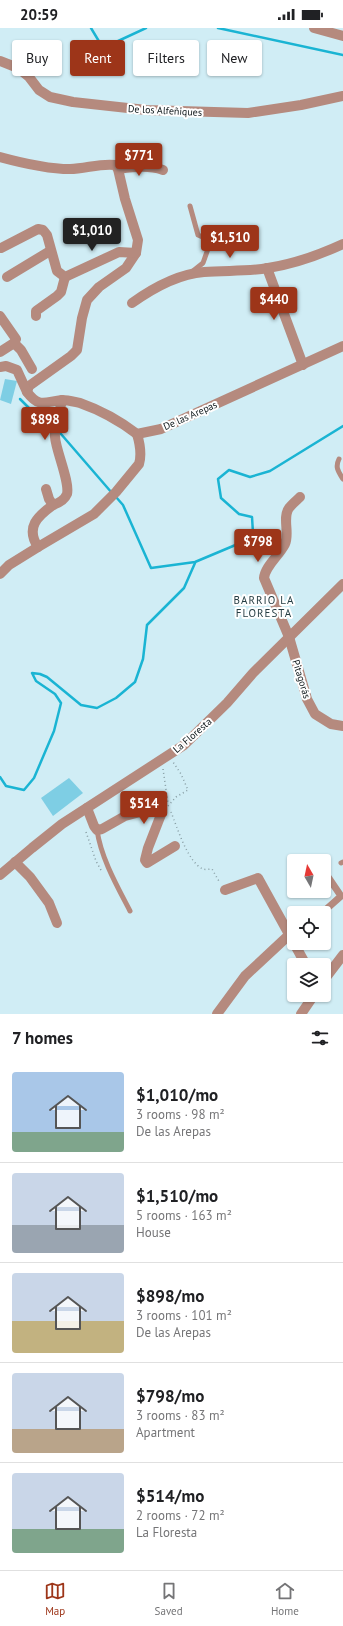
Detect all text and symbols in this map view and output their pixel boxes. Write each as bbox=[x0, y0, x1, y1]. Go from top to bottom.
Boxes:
text: 20:59 bbox=[20, 5, 58, 24]
chip: Buy bbox=[12, 40, 62, 76]
chip: Rent bbox=[70, 40, 125, 76]
chip: Filters bbox=[133, 40, 199, 76]
chip: New bbox=[207, 40, 262, 76]
street label: De los Alfeñiques bbox=[128, 102, 202, 119]
pin: $771 bbox=[115, 143, 163, 177]
text: $771 bbox=[124, 147, 154, 164]
pin: $1,010 bbox=[59, 218, 125, 252]
text: $1,010 bbox=[72, 222, 112, 239]
pin: $1,510 bbox=[197, 225, 263, 259]
text: $1,510 bbox=[210, 229, 250, 246]
pin: $440 bbox=[250, 287, 298, 321]
text: $440 bbox=[259, 291, 289, 308]
street label: De las Arepas bbox=[161, 398, 219, 433]
pin: $898 bbox=[21, 407, 69, 441]
text: $898 bbox=[30, 411, 60, 428]
pin: $798 bbox=[234, 529, 282, 563]
text: $798 bbox=[243, 533, 273, 550]
district label: BARRIO LA FLORESTA bbox=[234, 593, 294, 620]
street label: Pitagorás bbox=[289, 658, 314, 700]
street label: La Floresta bbox=[170, 715, 214, 756]
pin: $514 bbox=[120, 791, 168, 825]
text: $514 bbox=[129, 795, 159, 812]
north arrow bbox=[287, 854, 331, 898]
map controls bbox=[287, 854, 331, 1002]
button: locate bbox=[287, 906, 331, 950]
button: layers bbox=[287, 958, 331, 1002]
text: 7 homes bbox=[12, 1027, 73, 1049]
icon: filters bbox=[309, 1027, 331, 1049]
text: $1,010/mo bbox=[136, 1084, 218, 1106]
icon: home bbox=[44, 1088, 92, 1136]
text: 3 rooms · 98 m² bbox=[136, 1106, 225, 1123]
text: De las Arepas bbox=[136, 1123, 211, 1140]
text: $1,510/mo bbox=[136, 1185, 218, 1207]
icon: home bbox=[44, 1189, 92, 1237]
text: 5 rooms · 163 m² bbox=[136, 1207, 232, 1224]
text: House bbox=[136, 1224, 171, 1241]
text: $898/mo bbox=[136, 1285, 204, 1307]
icon: home bbox=[44, 1289, 92, 1337]
text: 3 rooms · 101 m² bbox=[136, 1307, 232, 1324]
text: De las Arepas bbox=[136, 1324, 211, 1341]
text: $798/mo bbox=[136, 1385, 204, 1407]
icon: home bbox=[44, 1389, 92, 1437]
text: 3 rooms · 83 m² bbox=[136, 1407, 225, 1424]
text: Apartment bbox=[136, 1424, 195, 1441]
text: $514/mo bbox=[136, 1485, 204, 1507]
icon: home bbox=[44, 1489, 92, 1537]
text: 2 rooms · 72 m² bbox=[136, 1507, 225, 1524]
text: La Floresta bbox=[136, 1524, 197, 1541]
tab: Map bbox=[44, 1580, 66, 1618]
tab: Saved bbox=[155, 1580, 183, 1618]
tab: Home bbox=[271, 1580, 299, 1618]

